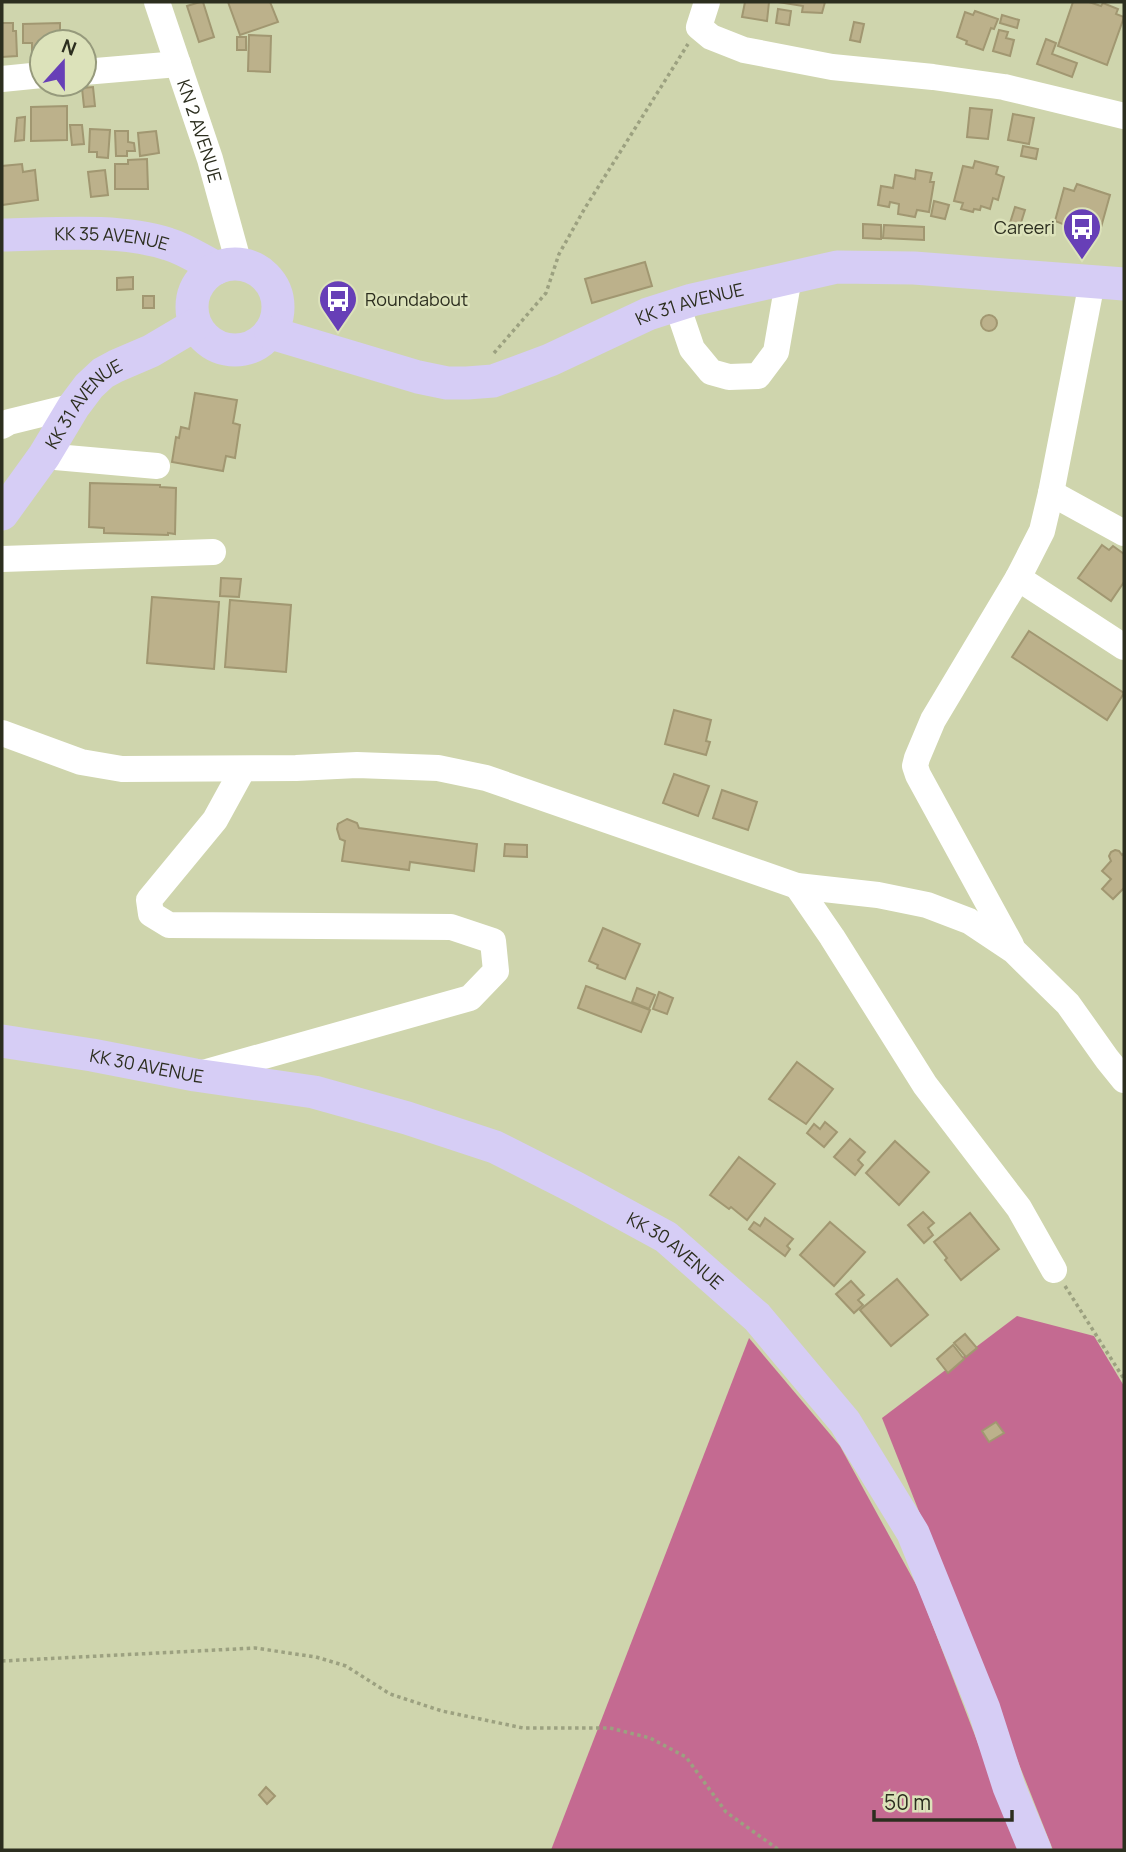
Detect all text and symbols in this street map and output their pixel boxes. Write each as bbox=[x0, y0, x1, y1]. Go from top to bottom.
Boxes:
north arrow bbox=[28, 28, 98, 98]
text: N bbox=[58, 33, 80, 62]
street label: KN 2 AVENUE bbox=[172, 76, 228, 185]
bus stop icon: Careeri bbox=[1061, 206, 1103, 261]
place label: Careeri bbox=[994, 215, 1055, 239]
street label: KK 35 AVENUE bbox=[54, 221, 172, 256]
street label: KK 31 AVENUE bbox=[631, 277, 746, 330]
bus stop icon: Roundabout bbox=[317, 278, 359, 333]
place label: Roundabout bbox=[365, 287, 468, 311]
street label: KK 31 AVENUE bbox=[39, 353, 126, 453]
street label: KK 30 AVENUE bbox=[88, 1043, 205, 1088]
street label: KK 30 AVENUE bbox=[623, 1206, 729, 1294]
scale bar bbox=[874, 1778, 1012, 1822]
text: 50 m bbox=[884, 1788, 931, 1816]

